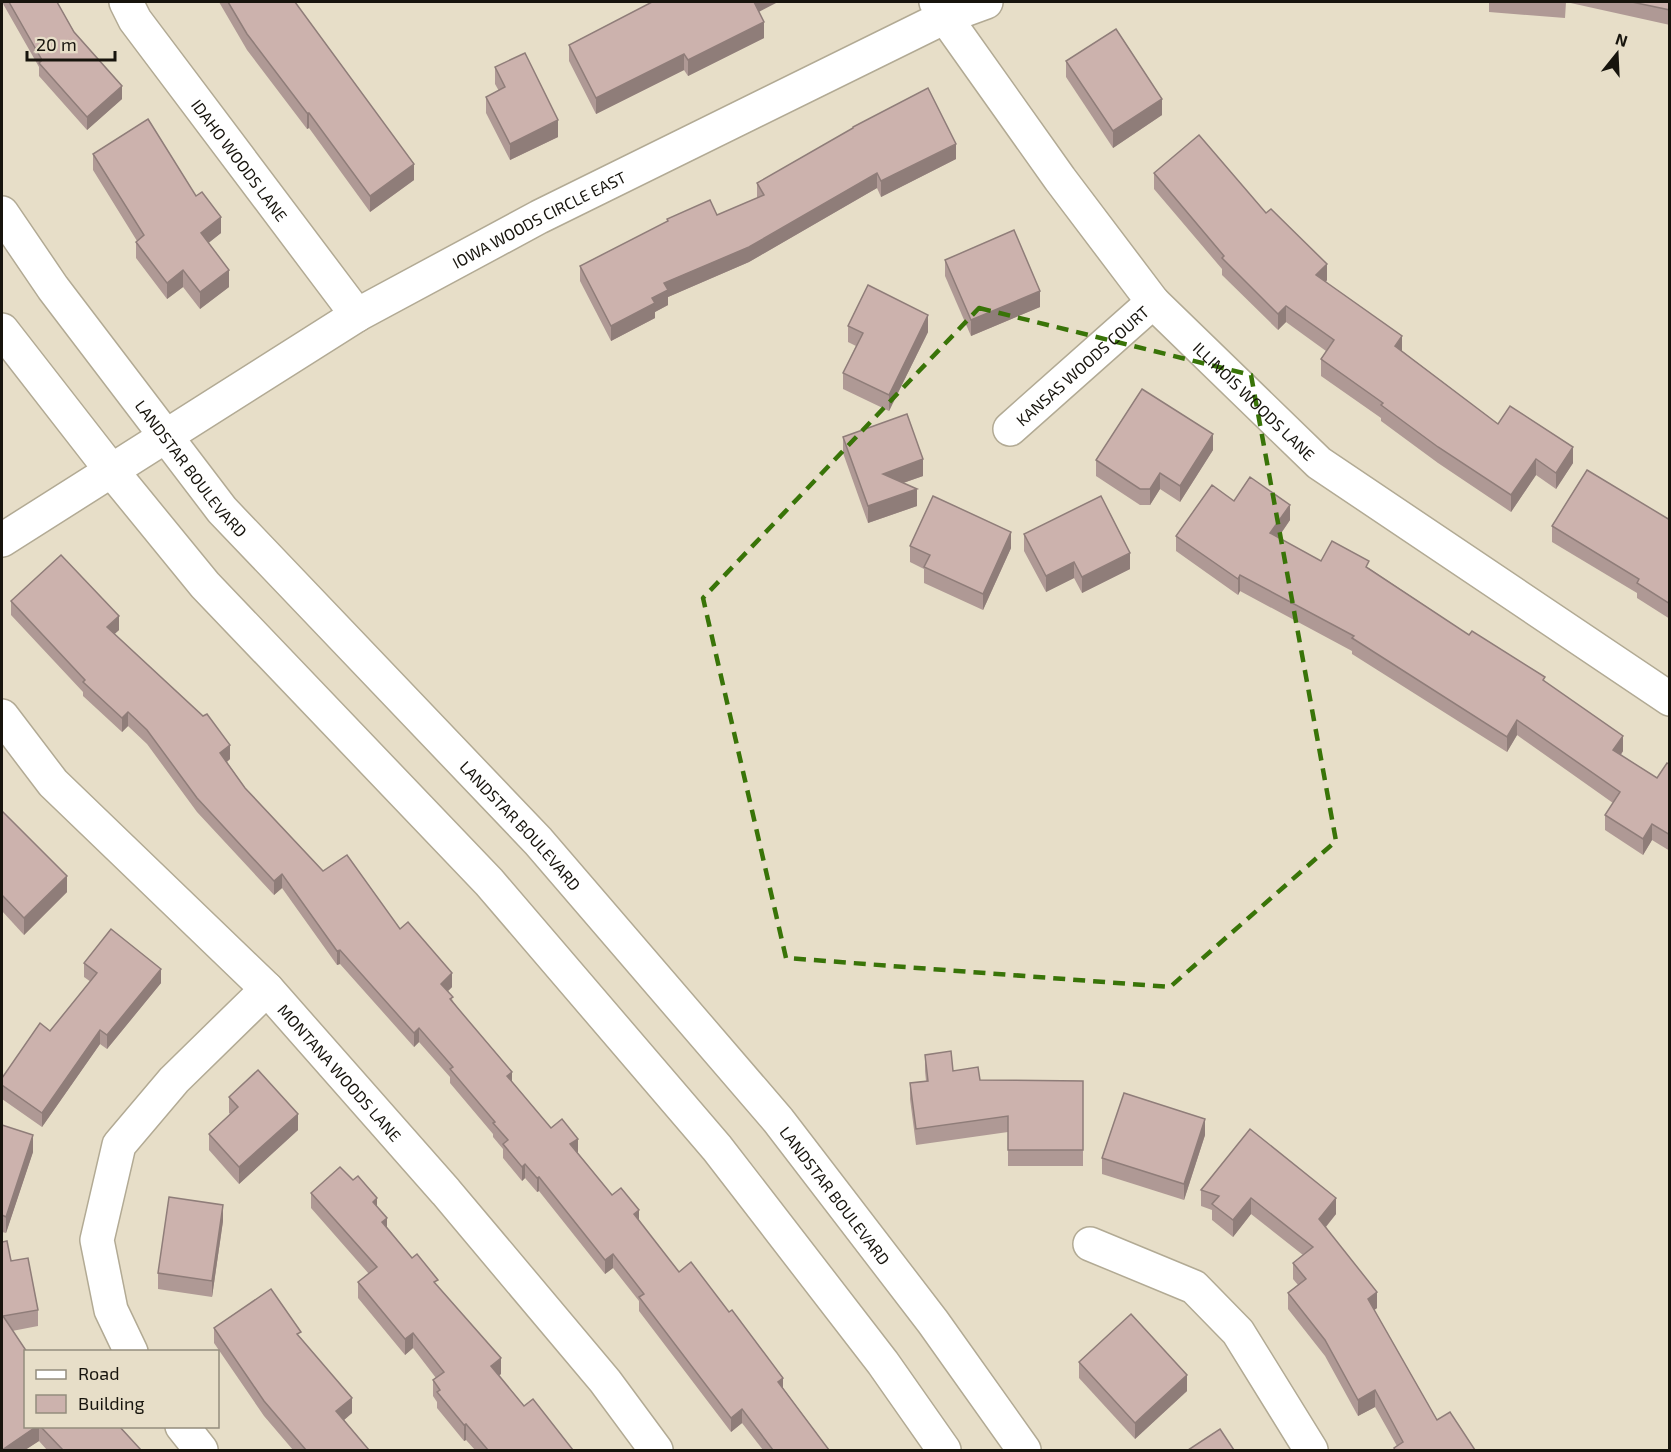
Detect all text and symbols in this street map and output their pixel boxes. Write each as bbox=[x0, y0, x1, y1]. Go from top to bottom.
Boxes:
scale bar bbox=[27, 24, 116, 62]
north arrow bbox=[1587, 24, 1647, 84]
text: N bbox=[1613, 28, 1630, 50]
text: 20 m bbox=[36, 33, 77, 55]
street label: IDAHO WOODS LANE bbox=[188, 95, 292, 224]
street label: IOWA WOODS CIRCLE EAST bbox=[449, 166, 629, 272]
street label: KANSAS WOODS COURT bbox=[1012, 301, 1152, 429]
street label: ILLINOIS WOODS LANE bbox=[1190, 338, 1319, 464]
street label: LANDSTAR BOULEVARD bbox=[132, 396, 252, 540]
street label: LANDSTAR BOULEVARD bbox=[457, 756, 585, 894]
street label: MONTANA WOODS LANE bbox=[275, 999, 406, 1145]
street label: LANDSTAR BOULEVARD bbox=[777, 1122, 895, 1268]
legend bbox=[24, 1350, 219, 1428]
text: Road bbox=[78, 1362, 119, 1384]
text: Building bbox=[78, 1392, 145, 1414]

